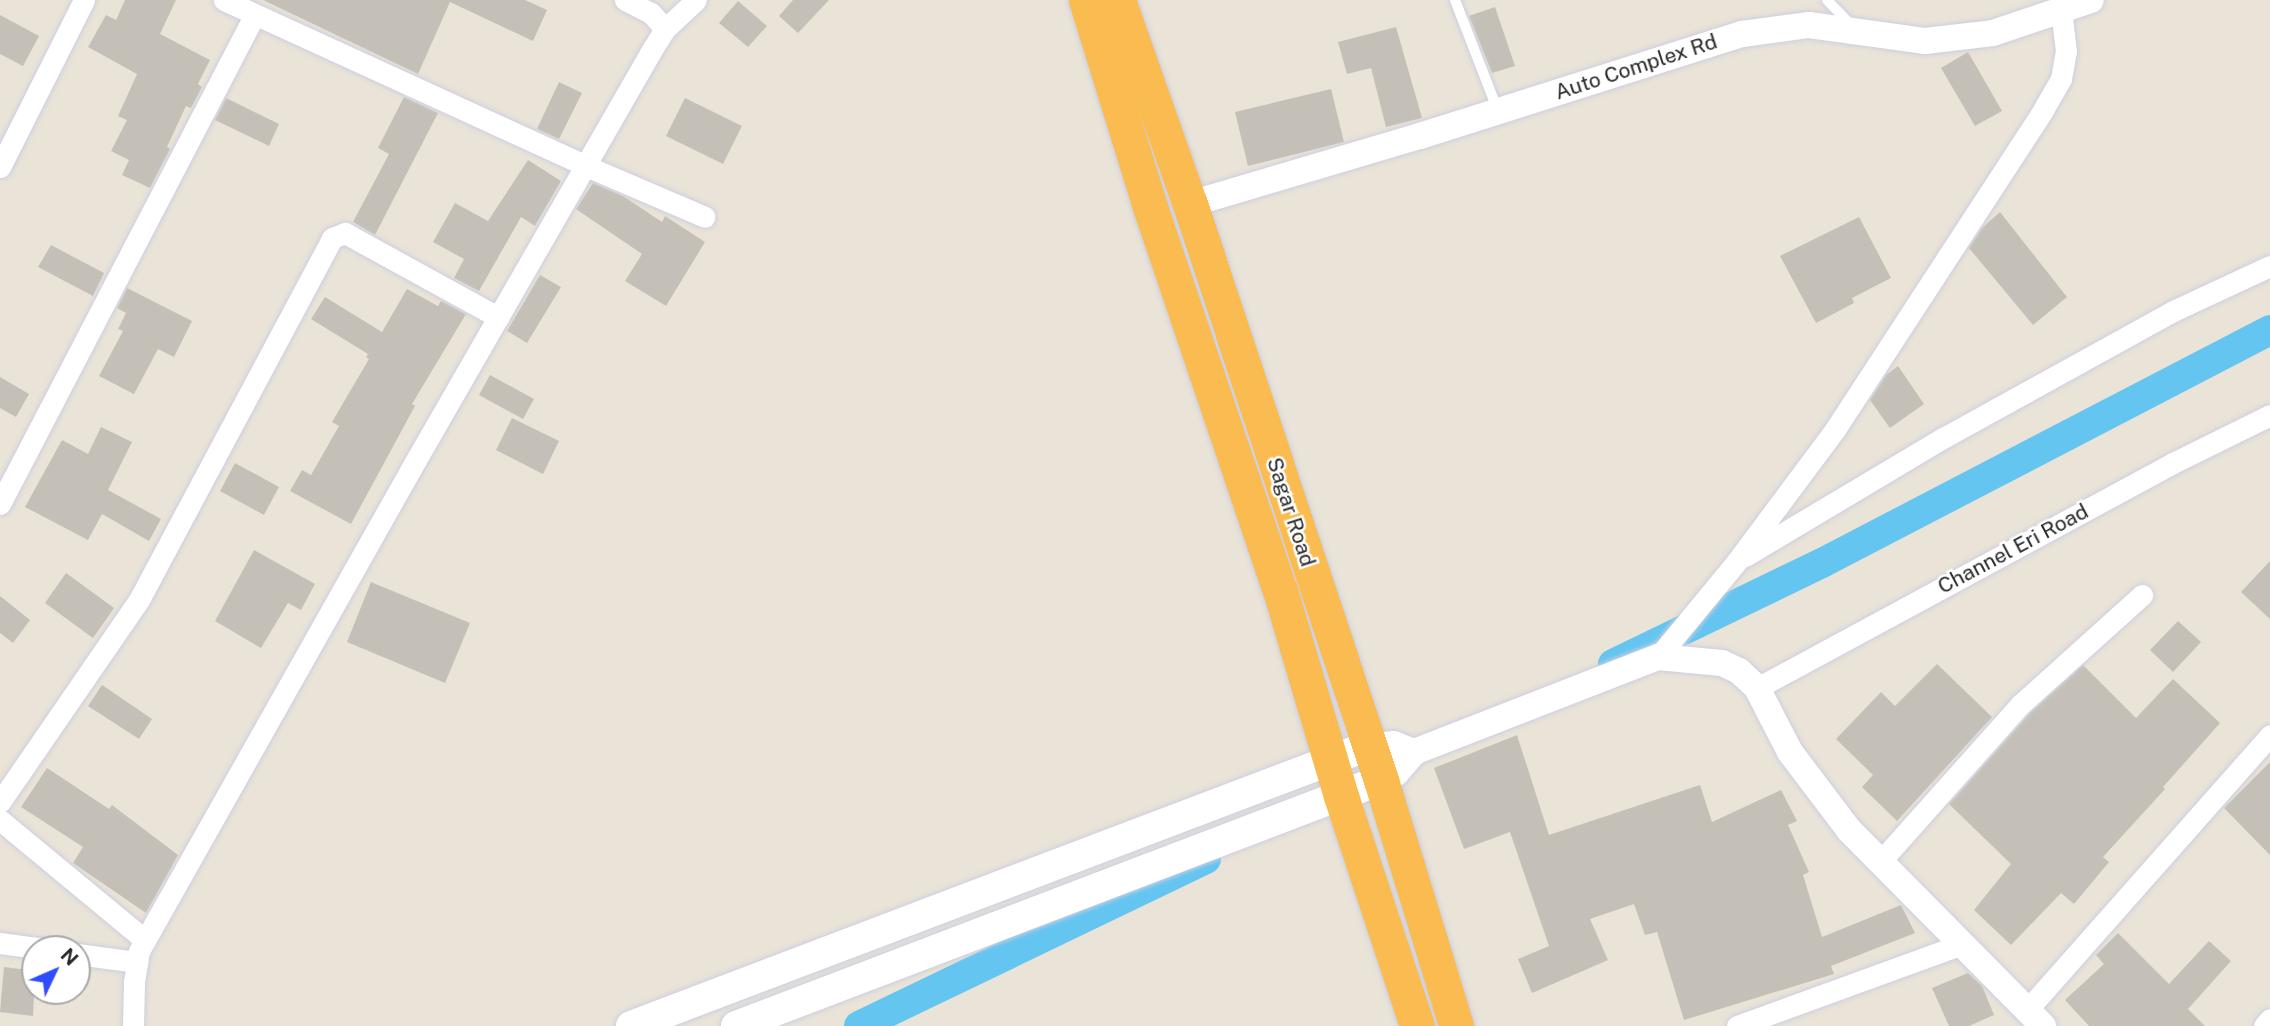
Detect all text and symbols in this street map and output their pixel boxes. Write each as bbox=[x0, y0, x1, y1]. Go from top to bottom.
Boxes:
street label: Auto Complex Rd bbox=[1552, 29, 1720, 105]
street label: Sagar Road bbox=[1262, 454, 1320, 570]
street label: Channel Eri Road bbox=[1933, 499, 2093, 599]
north arrow bbox=[21, 935, 91, 1005]
text: N bbox=[57, 944, 83, 970]

